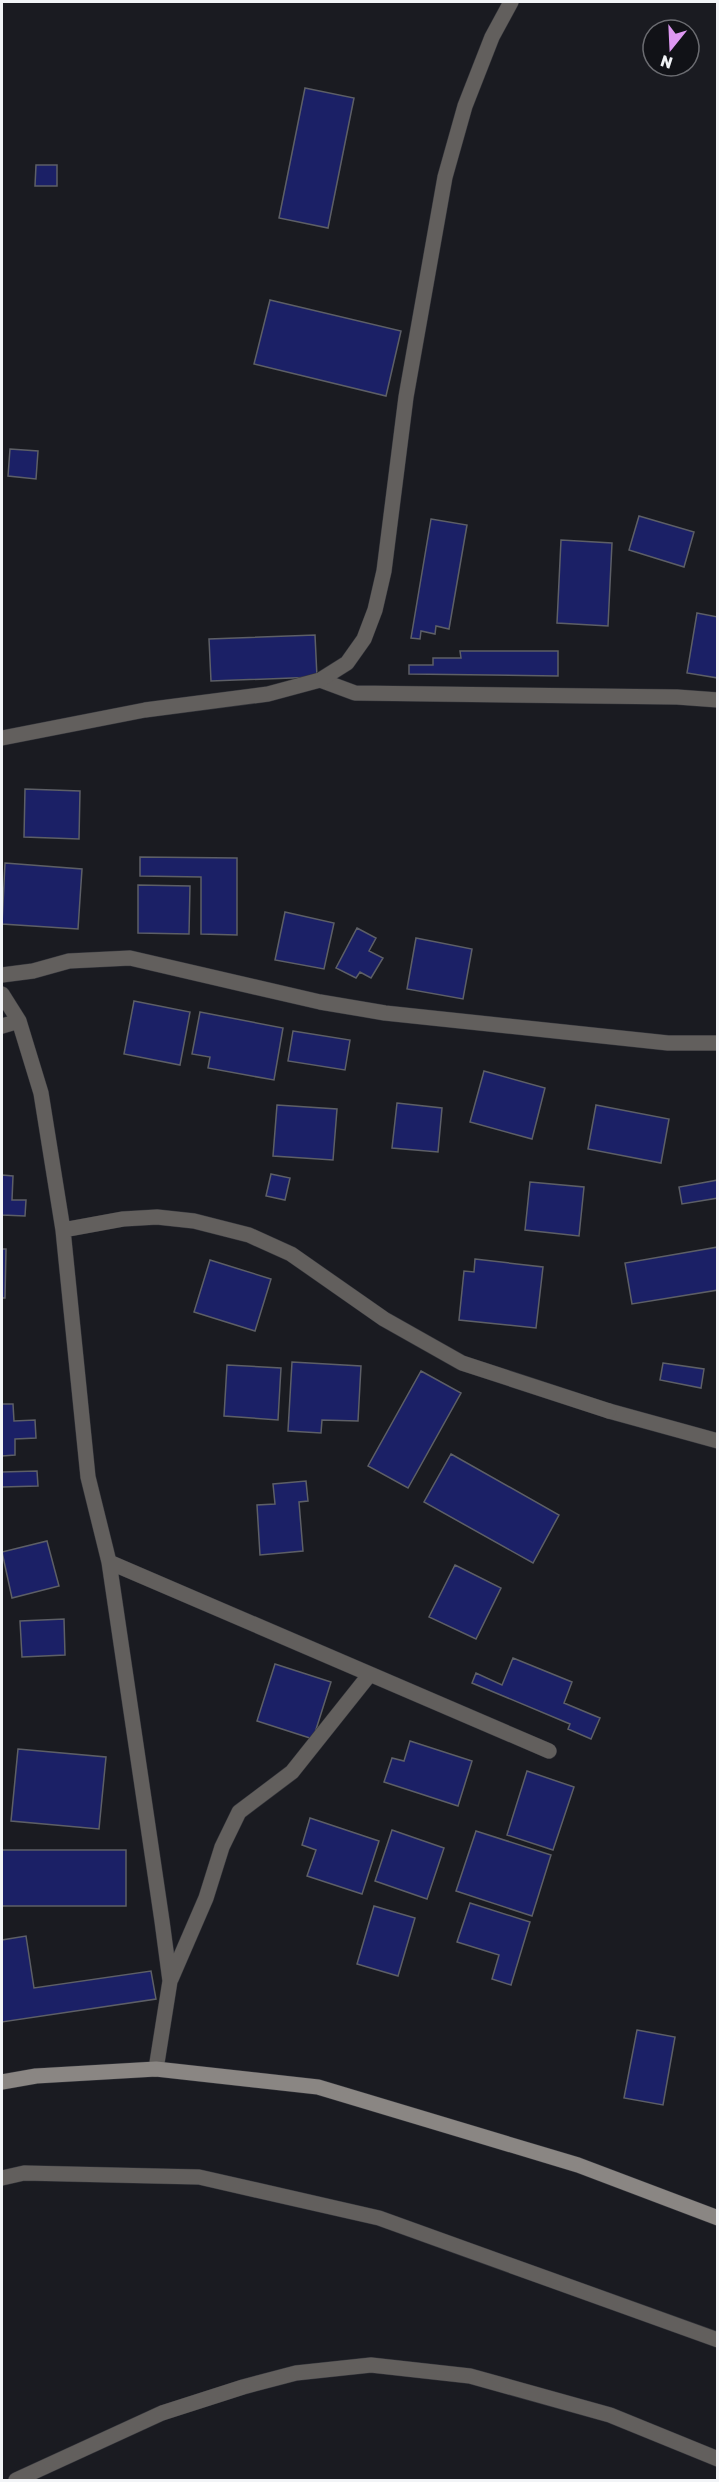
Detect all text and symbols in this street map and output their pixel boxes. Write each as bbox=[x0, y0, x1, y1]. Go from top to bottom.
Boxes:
north arrow bbox=[641, 18, 701, 78]
text: N bbox=[658, 51, 675, 73]

